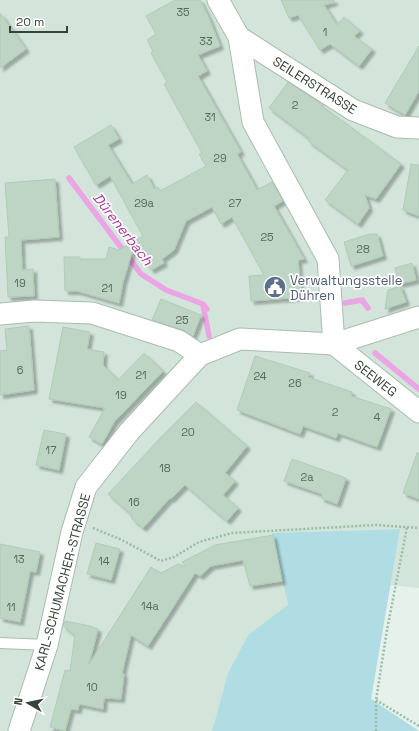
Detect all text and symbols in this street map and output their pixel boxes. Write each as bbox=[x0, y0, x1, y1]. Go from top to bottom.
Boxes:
house number: 35 bbox=[176, 5, 190, 19]
scale bar bbox=[10, 8, 67, 34]
text: 20 m bbox=[16, 14, 44, 30]
house number: 1 bbox=[323, 25, 327, 39]
house number: 33 bbox=[199, 34, 213, 48]
street label: SEILERSTRASSE bbox=[270, 53, 360, 118]
house number: 2 bbox=[292, 98, 299, 112]
house number: 31 bbox=[204, 110, 216, 124]
house number: 29 bbox=[213, 151, 227, 165]
water label: Dürenerbach bbox=[89, 189, 157, 269]
house number: 29a bbox=[134, 196, 155, 210]
house number: 27 bbox=[229, 196, 241, 210]
house number: 25 bbox=[260, 230, 274, 244]
house number: 28 bbox=[356, 242, 370, 256]
place label: Verwaltungsstelle Dühren bbox=[290, 272, 402, 304]
public building icon: Verwaltungsstelle Dühren bbox=[262, 274, 288, 300]
house number: 19 bbox=[14, 276, 26, 290]
house number: 21 bbox=[101, 281, 113, 295]
house number: 25 bbox=[175, 313, 189, 327]
street label: SEEWEG bbox=[351, 356, 401, 400]
house number: 6 bbox=[17, 363, 24, 377]
house number: 21 bbox=[135, 368, 147, 382]
house number: 24 bbox=[253, 369, 267, 383]
house number: 26 bbox=[288, 376, 302, 390]
house number: 19 bbox=[115, 388, 127, 402]
house number: 2 bbox=[332, 405, 339, 419]
house number: 4 bbox=[374, 410, 381, 424]
house number: 20 bbox=[181, 425, 195, 439]
house number: 17 bbox=[46, 443, 56, 457]
house number: 18 bbox=[159, 461, 171, 475]
house number: 2a bbox=[301, 470, 314, 484]
street label: KARL-SCHUMACHER-STRASSE bbox=[31, 492, 94, 673]
house number: 16 bbox=[128, 495, 140, 509]
house number: 13 bbox=[13, 552, 25, 566]
house number: 14 bbox=[98, 554, 110, 568]
house number: 14a bbox=[141, 599, 160, 613]
house number: 11 bbox=[6, 600, 16, 614]
house number: 10 bbox=[86, 680, 98, 694]
north arrow bbox=[8, 683, 48, 723]
text: N bbox=[11, 697, 26, 706]

